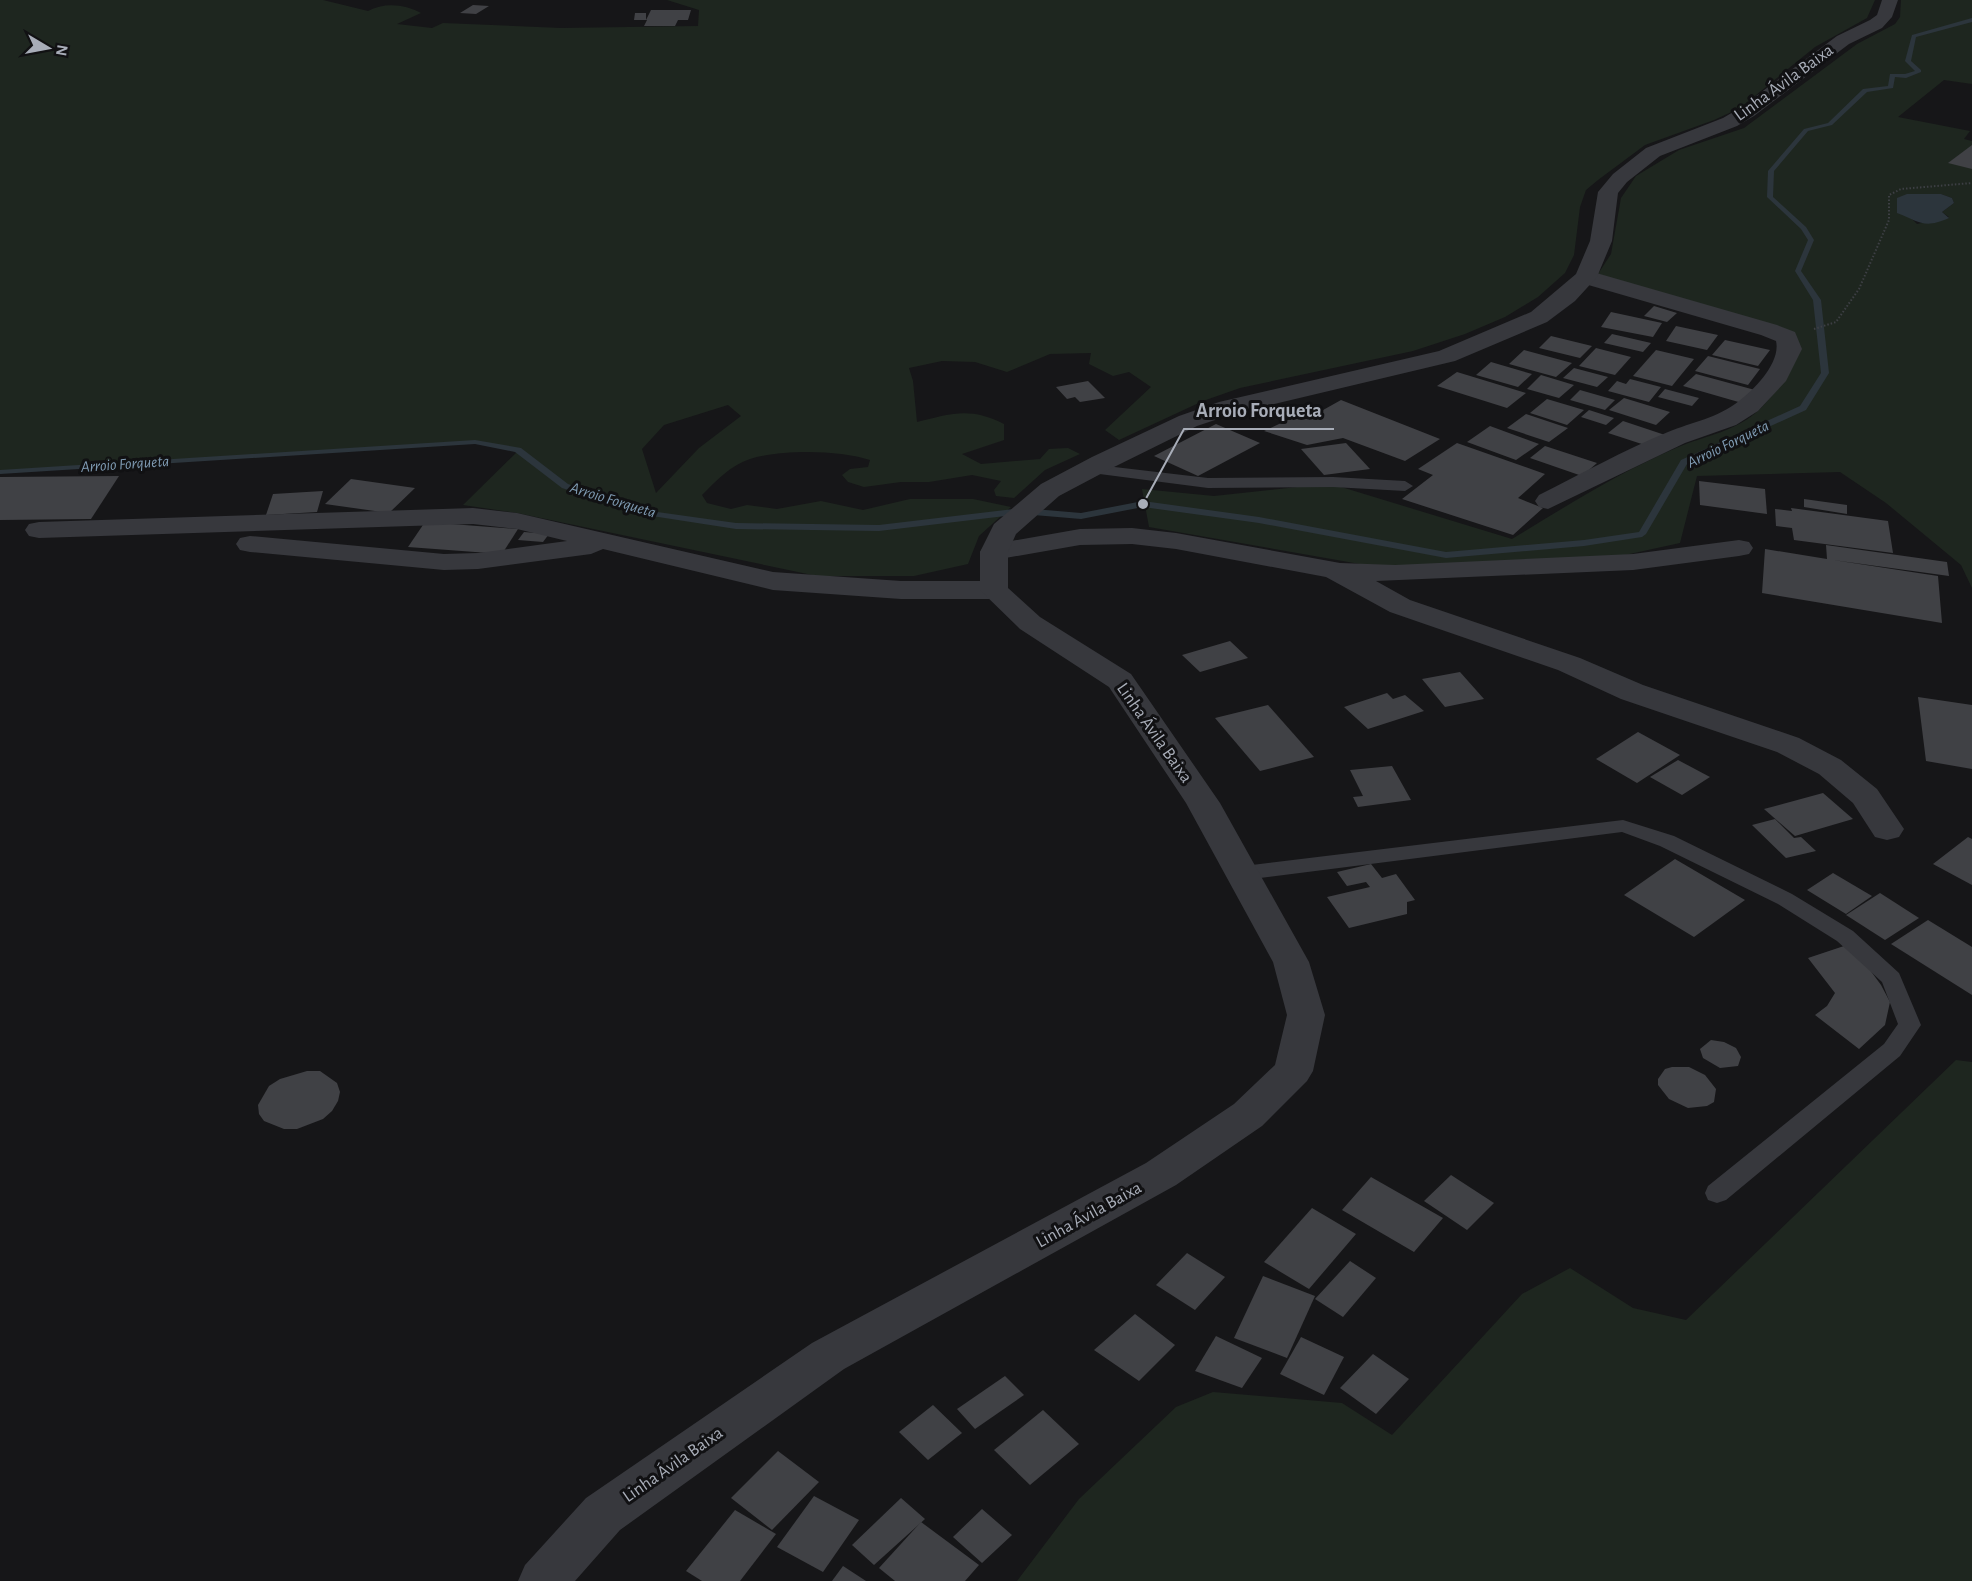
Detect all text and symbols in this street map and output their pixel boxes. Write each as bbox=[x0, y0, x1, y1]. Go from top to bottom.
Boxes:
north arrow bbox=[18, 18, 78, 78]
street label: Linha Ávila Baixa bbox=[1729, 39, 1837, 125]
text: N bbox=[53, 44, 71, 57]
callout: Arroio Forqueta bbox=[1184, 391, 1334, 429]
text: Arroio Forqueta bbox=[1196, 401, 1322, 421]
water label: Arroio Forqueta bbox=[1684, 417, 1772, 472]
water label: Arroio Forqueta bbox=[79, 453, 170, 476]
water label: Arroio Forqueta bbox=[567, 479, 658, 522]
street label: Linha Ávila Baixa bbox=[1113, 678, 1198, 786]
street label: Linha Ávila Baixa bbox=[1032, 1176, 1145, 1251]
street label: Linha Ávila Baixa bbox=[618, 1421, 726, 1506]

